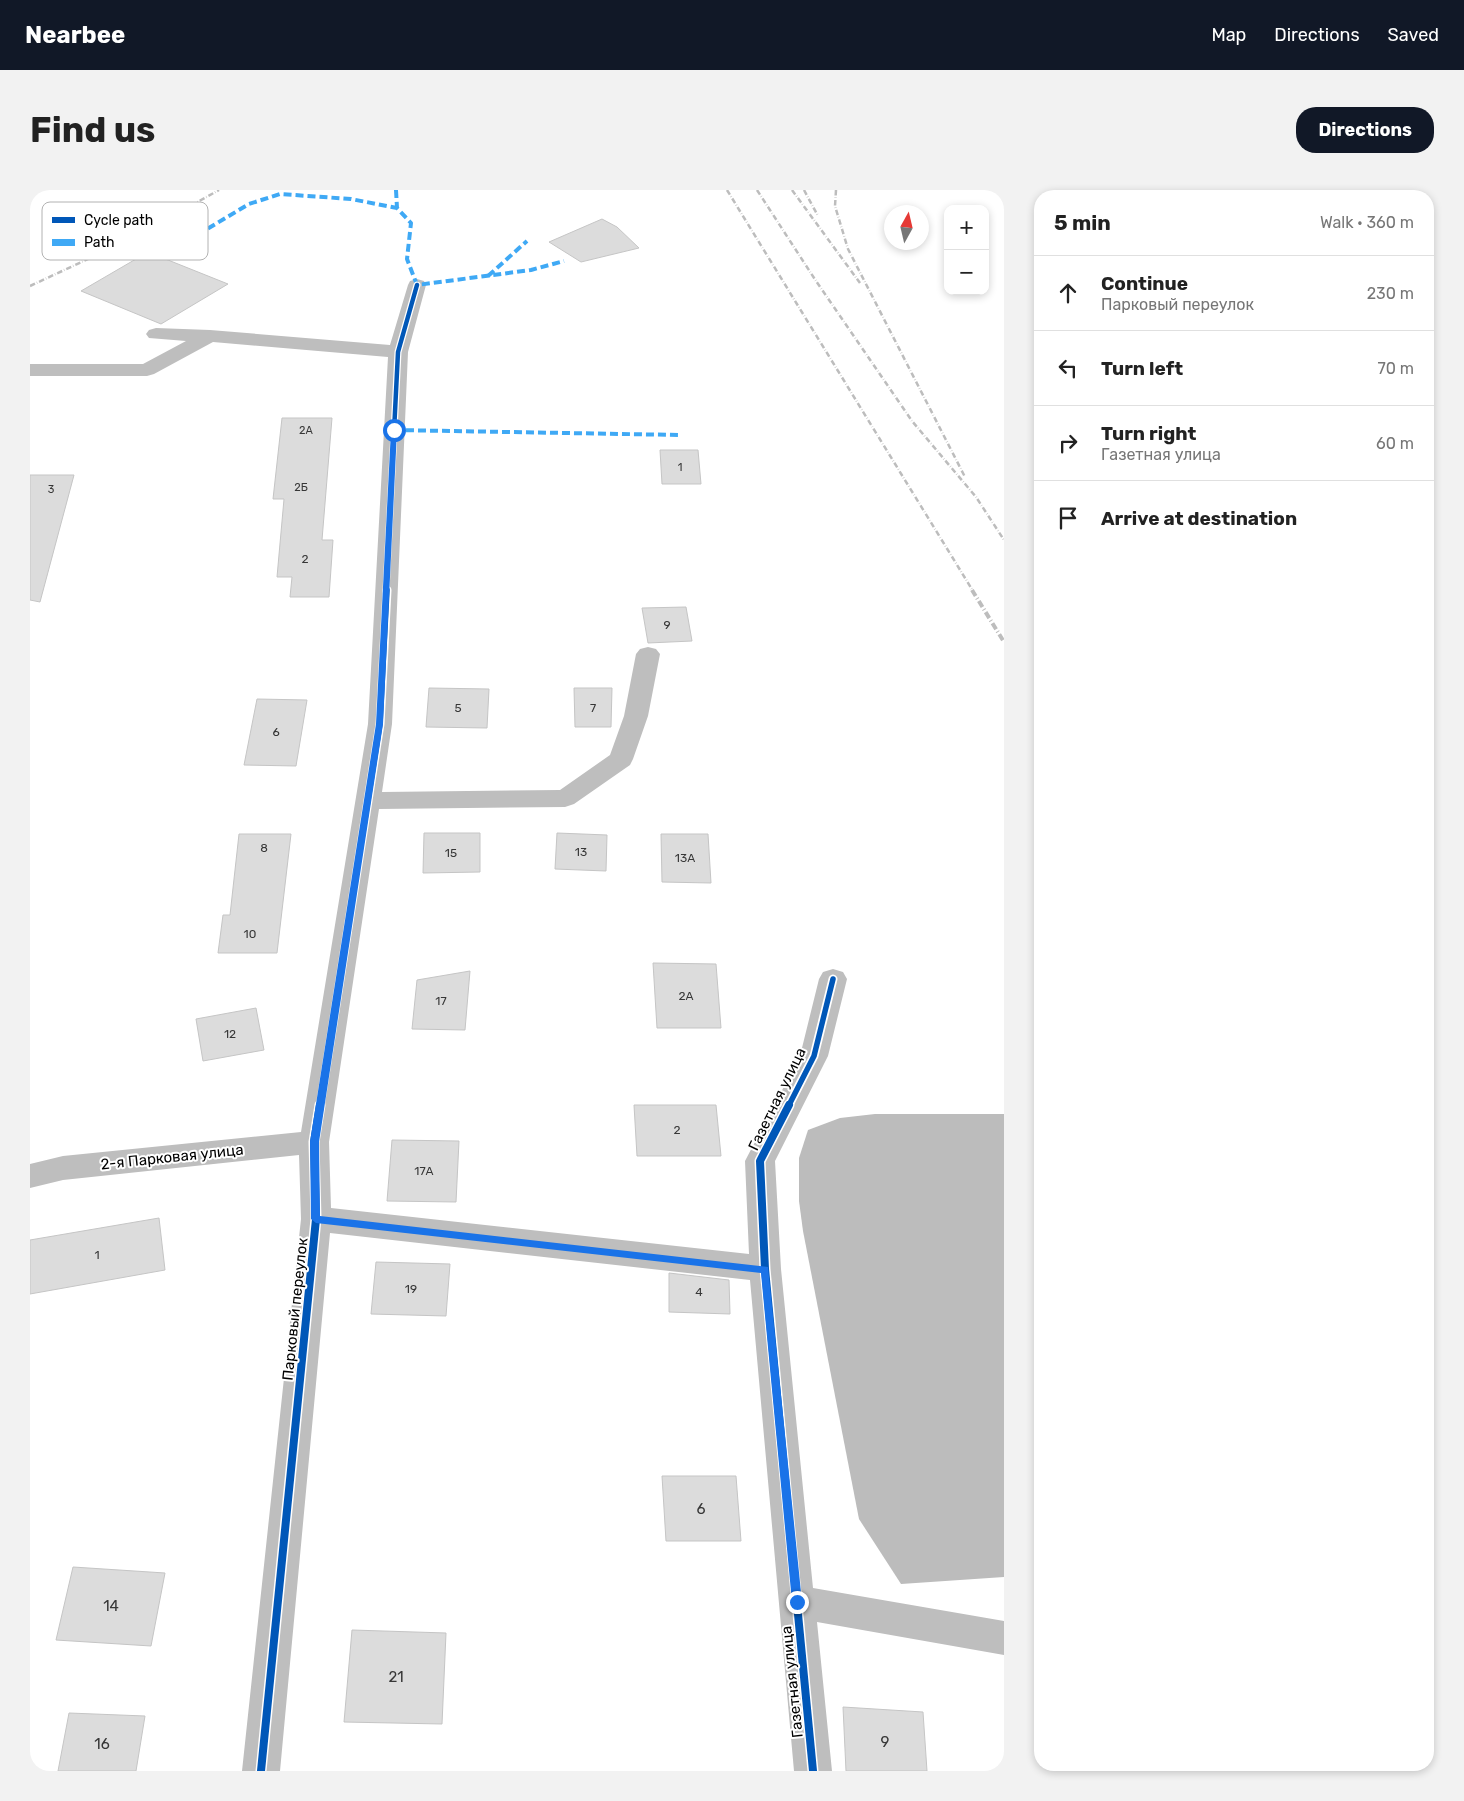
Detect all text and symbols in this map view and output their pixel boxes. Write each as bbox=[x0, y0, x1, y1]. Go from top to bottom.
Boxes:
text: Nearbee bbox=[25, 21, 125, 49]
text: Map bbox=[1211, 24, 1246, 46]
text: Directions bbox=[1274, 24, 1360, 46]
text: Saved bbox=[1388, 24, 1439, 46]
button: Directions bbox=[1296, 107, 1434, 153]
text: Find us bbox=[30, 109, 155, 151]
legend bbox=[42, 202, 208, 260]
north arrow bbox=[884, 205, 929, 250]
map controls bbox=[944, 205, 989, 295]
button: + bbox=[944, 205, 989, 250]
text: 5 min bbox=[1054, 210, 1111, 235]
text: Cycle path bbox=[84, 212, 153, 229]
text: Walk · 360 m bbox=[1320, 213, 1414, 232]
text: Path bbox=[84, 234, 115, 251]
button: − bbox=[944, 250, 989, 295]
text: Continue bbox=[1101, 272, 1188, 295]
icon: ahead bbox=[1054, 279, 1082, 307]
text: 230 m bbox=[1367, 284, 1414, 303]
text: Парковый переулок bbox=[1101, 295, 1254, 314]
icon: left bbox=[1054, 354, 1082, 382]
text: Turn left bbox=[1101, 357, 1183, 380]
text: 70 m bbox=[1377, 359, 1414, 378]
route start bbox=[383, 419, 406, 442]
text: Turn right bbox=[1101, 422, 1196, 445]
house number: 2А bbox=[299, 424, 314, 437]
icon: right bbox=[1054, 429, 1082, 457]
text: 60 m bbox=[1376, 434, 1414, 453]
text: Газетная улица bbox=[1101, 445, 1221, 464]
house number: 1 bbox=[678, 461, 682, 474]
house number: 2Б bbox=[294, 481, 308, 494]
house number: 3 bbox=[48, 483, 55, 496]
icon: arrive bbox=[1054, 504, 1082, 532]
text: Arrive at destination bbox=[1101, 507, 1297, 530]
house number: 2 bbox=[301, 552, 309, 566]
house number: 9 bbox=[663, 618, 671, 632]
house number: 5 bbox=[454, 701, 462, 715]
house number: 7 bbox=[590, 701, 596, 715]
house number: 6 bbox=[272, 725, 280, 739]
house number: 8 bbox=[260, 841, 268, 855]
house number: 13 bbox=[575, 845, 587, 859]
house number: 15 bbox=[445, 846, 457, 860]
house number: 13А bbox=[675, 851, 695, 865]
house number: 10 bbox=[244, 927, 256, 941]
house number: 2А bbox=[678, 989, 694, 1003]
house number: 17 bbox=[435, 994, 447, 1008]
house number: 12 bbox=[224, 1027, 236, 1041]
street label: Газетная улица bbox=[744, 1045, 810, 1153]
house number: 2 bbox=[673, 1123, 681, 1137]
street label: 2-я Парковая улица bbox=[100, 1141, 244, 1173]
house number: 17А bbox=[414, 1164, 434, 1178]
street label: Парковый переулок bbox=[279, 1237, 311, 1381]
house number: 1 bbox=[94, 1248, 100, 1262]
house number: 19 bbox=[405, 1282, 417, 1296]
house number: 4 bbox=[695, 1285, 703, 1299]
house number: 6 bbox=[696, 1500, 706, 1518]
route end bbox=[786, 1591, 809, 1614]
house number: 14 bbox=[103, 1597, 119, 1615]
street label: Газетная улица bbox=[777, 1625, 807, 1739]
house number: 21 bbox=[388, 1668, 404, 1686]
house number: 9 bbox=[881, 1733, 890, 1751]
house number: 16 bbox=[94, 1735, 110, 1753]

